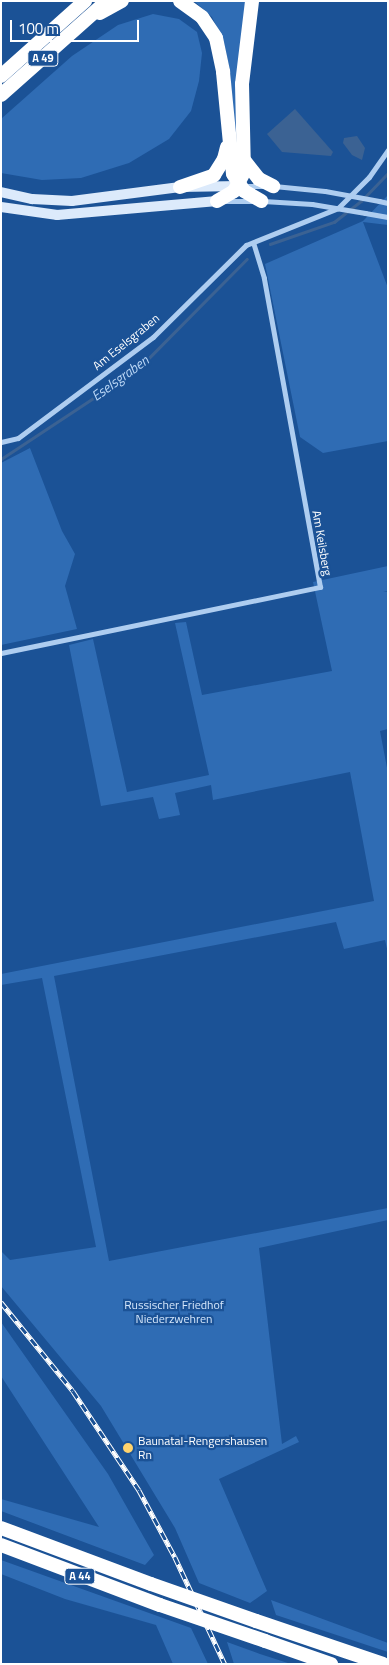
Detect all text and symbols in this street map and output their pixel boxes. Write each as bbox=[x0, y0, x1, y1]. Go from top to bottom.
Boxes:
scale bar bbox=[12, 10, 141, 42]
text: 100 m bbox=[18, 17, 59, 40]
road number: A 49 bbox=[27, 49, 59, 66]
street label: Am Eselsgraben bbox=[90, 311, 162, 373]
water label: Eselsgraben bbox=[88, 352, 152, 404]
street label: Am Keilsberg bbox=[309, 509, 335, 577]
park label: Russischer Friedhof Niederzwehren bbox=[124, 1298, 224, 1326]
place label: Baunatal-Rengershausen Rn bbox=[138, 1434, 267, 1462]
marker: Baunatal-Rengershausen Rn bbox=[122, 1442, 134, 1454]
road number: A 44 bbox=[64, 1568, 96, 1584]

